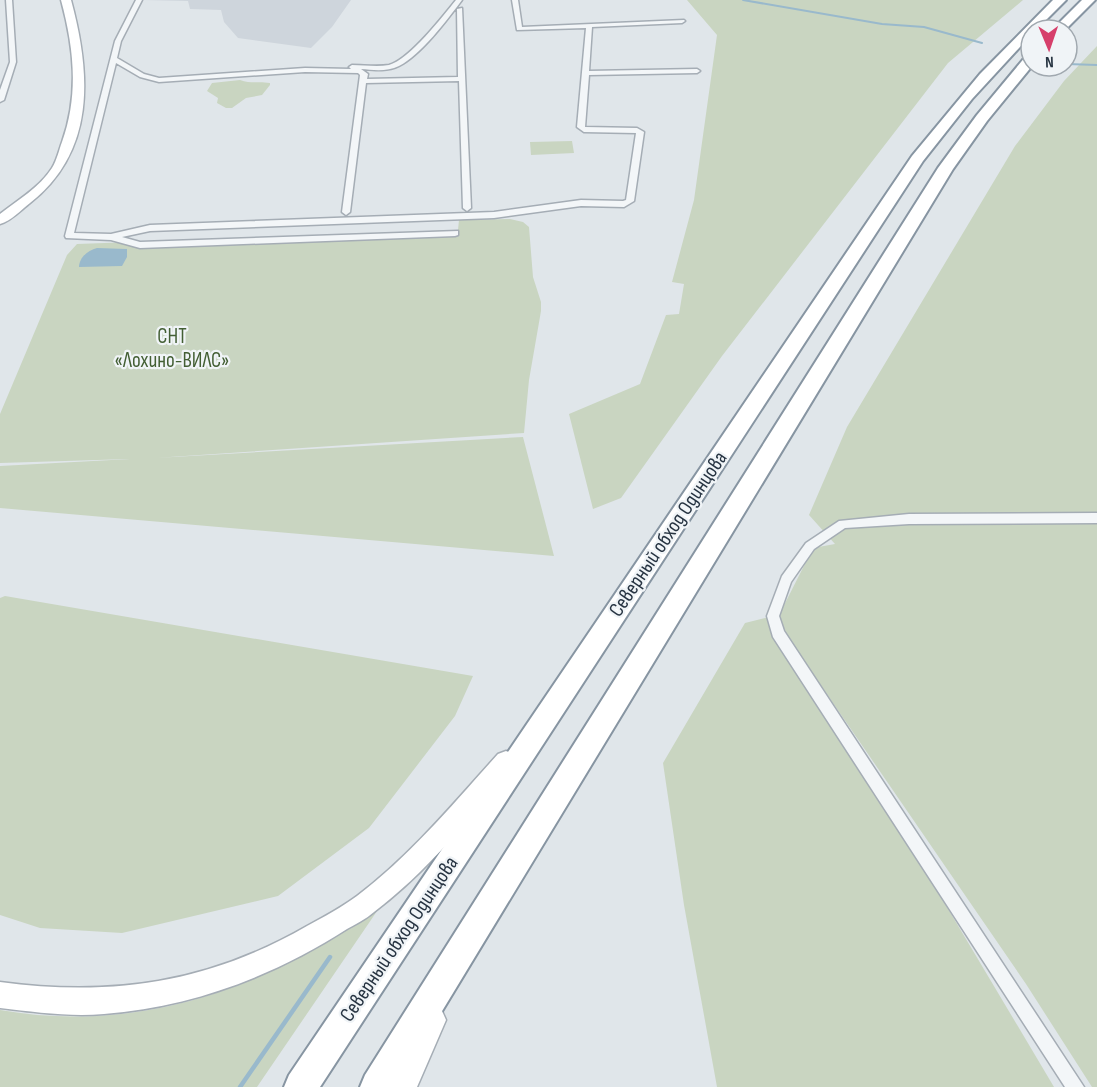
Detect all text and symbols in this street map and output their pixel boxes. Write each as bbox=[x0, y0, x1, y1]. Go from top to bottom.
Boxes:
north arrow bbox=[1019, 18, 1079, 78]
text: N bbox=[1045, 52, 1054, 71]
park label: СНТ «Лохино-ВИЛС» bbox=[115, 324, 229, 373]
street label: Северный обход Одинцова bbox=[603, 447, 733, 621]
street label: Северный обход Одинцова bbox=[334, 852, 464, 1026]

